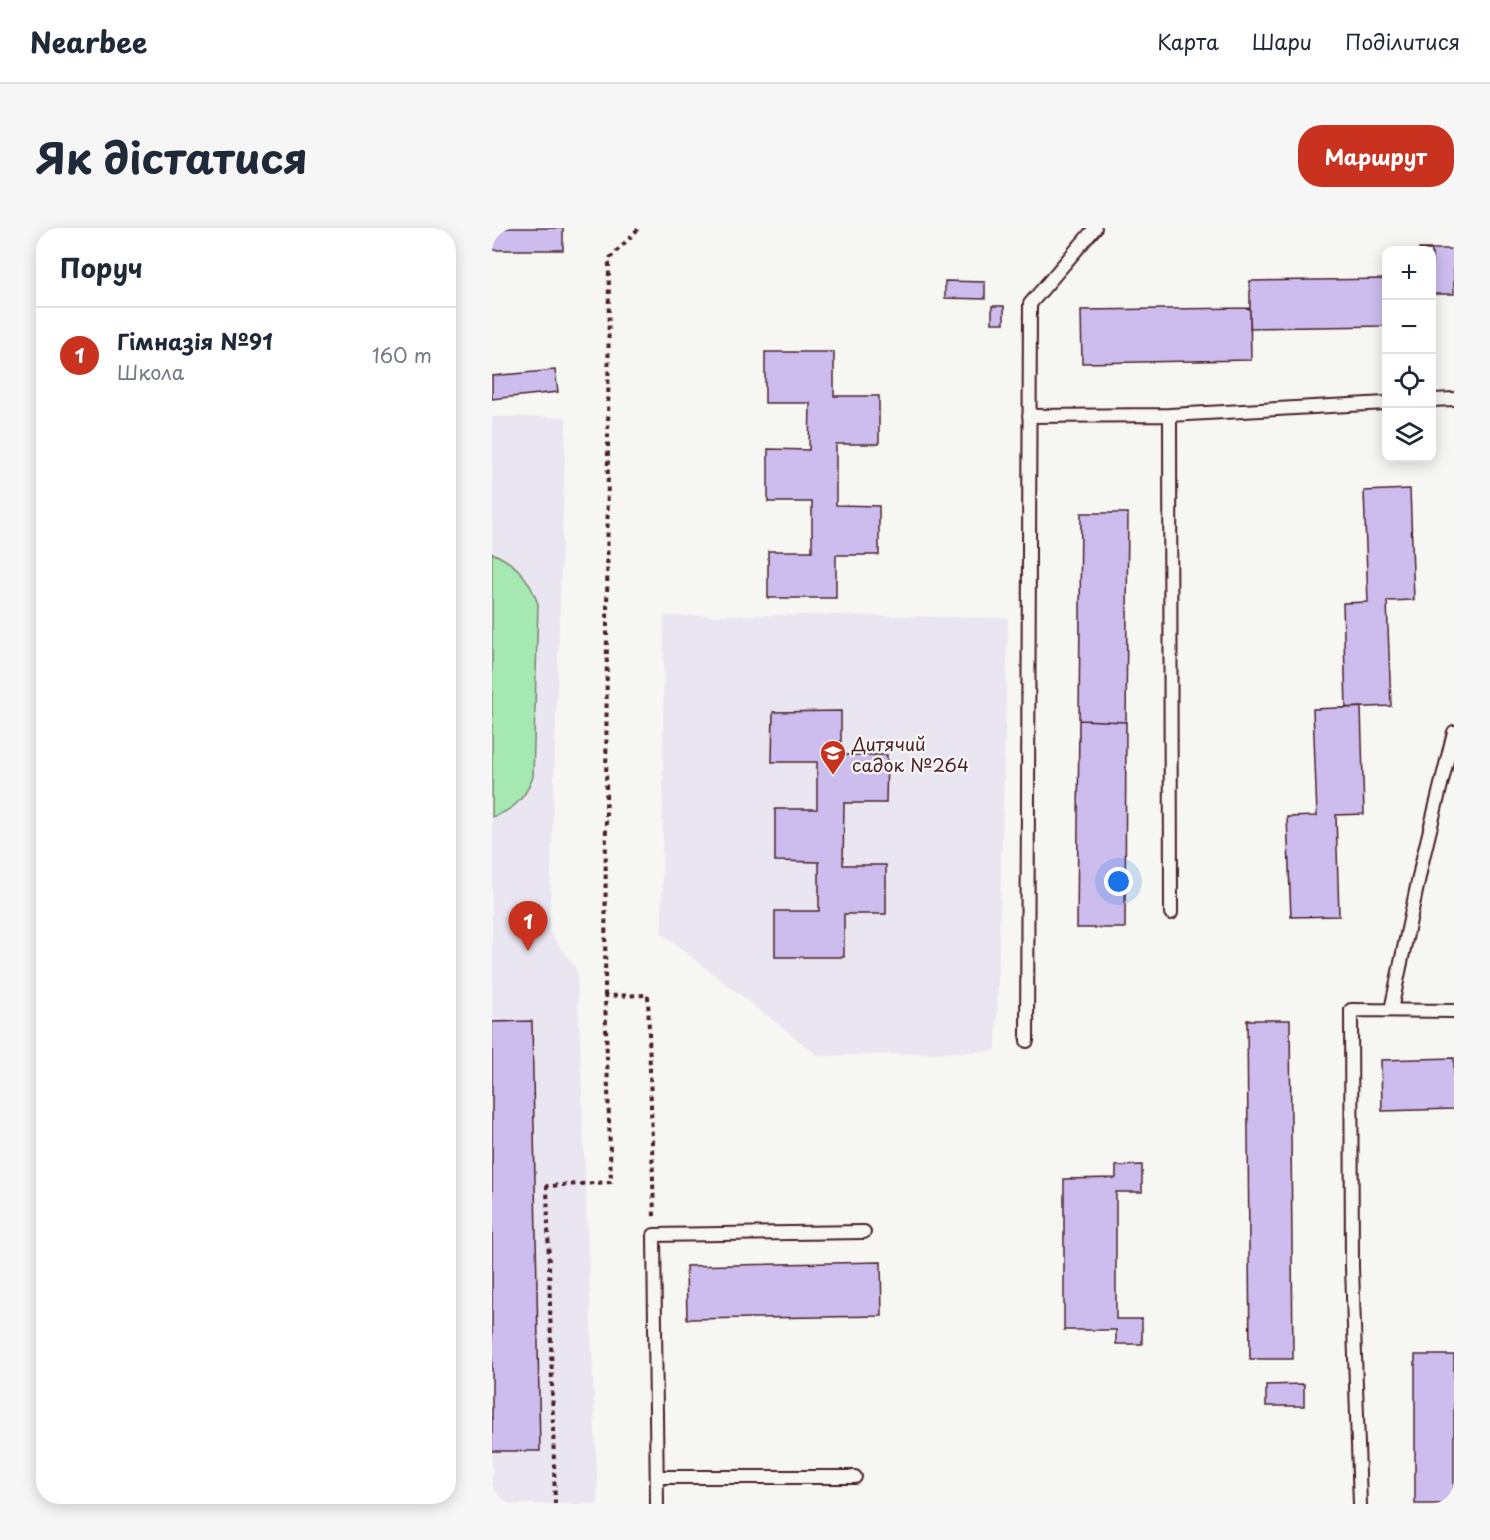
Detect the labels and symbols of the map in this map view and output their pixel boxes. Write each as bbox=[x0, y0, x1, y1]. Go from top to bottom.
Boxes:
place label: Дитячий садок №264 bbox=[851, 730, 969, 778]
school or university icon: Дитячий садок №264 bbox=[818, 738, 848, 776]
your location bbox=[1104, 867, 1133, 896]
pin: 1 bbox=[508, 902, 548, 951]

